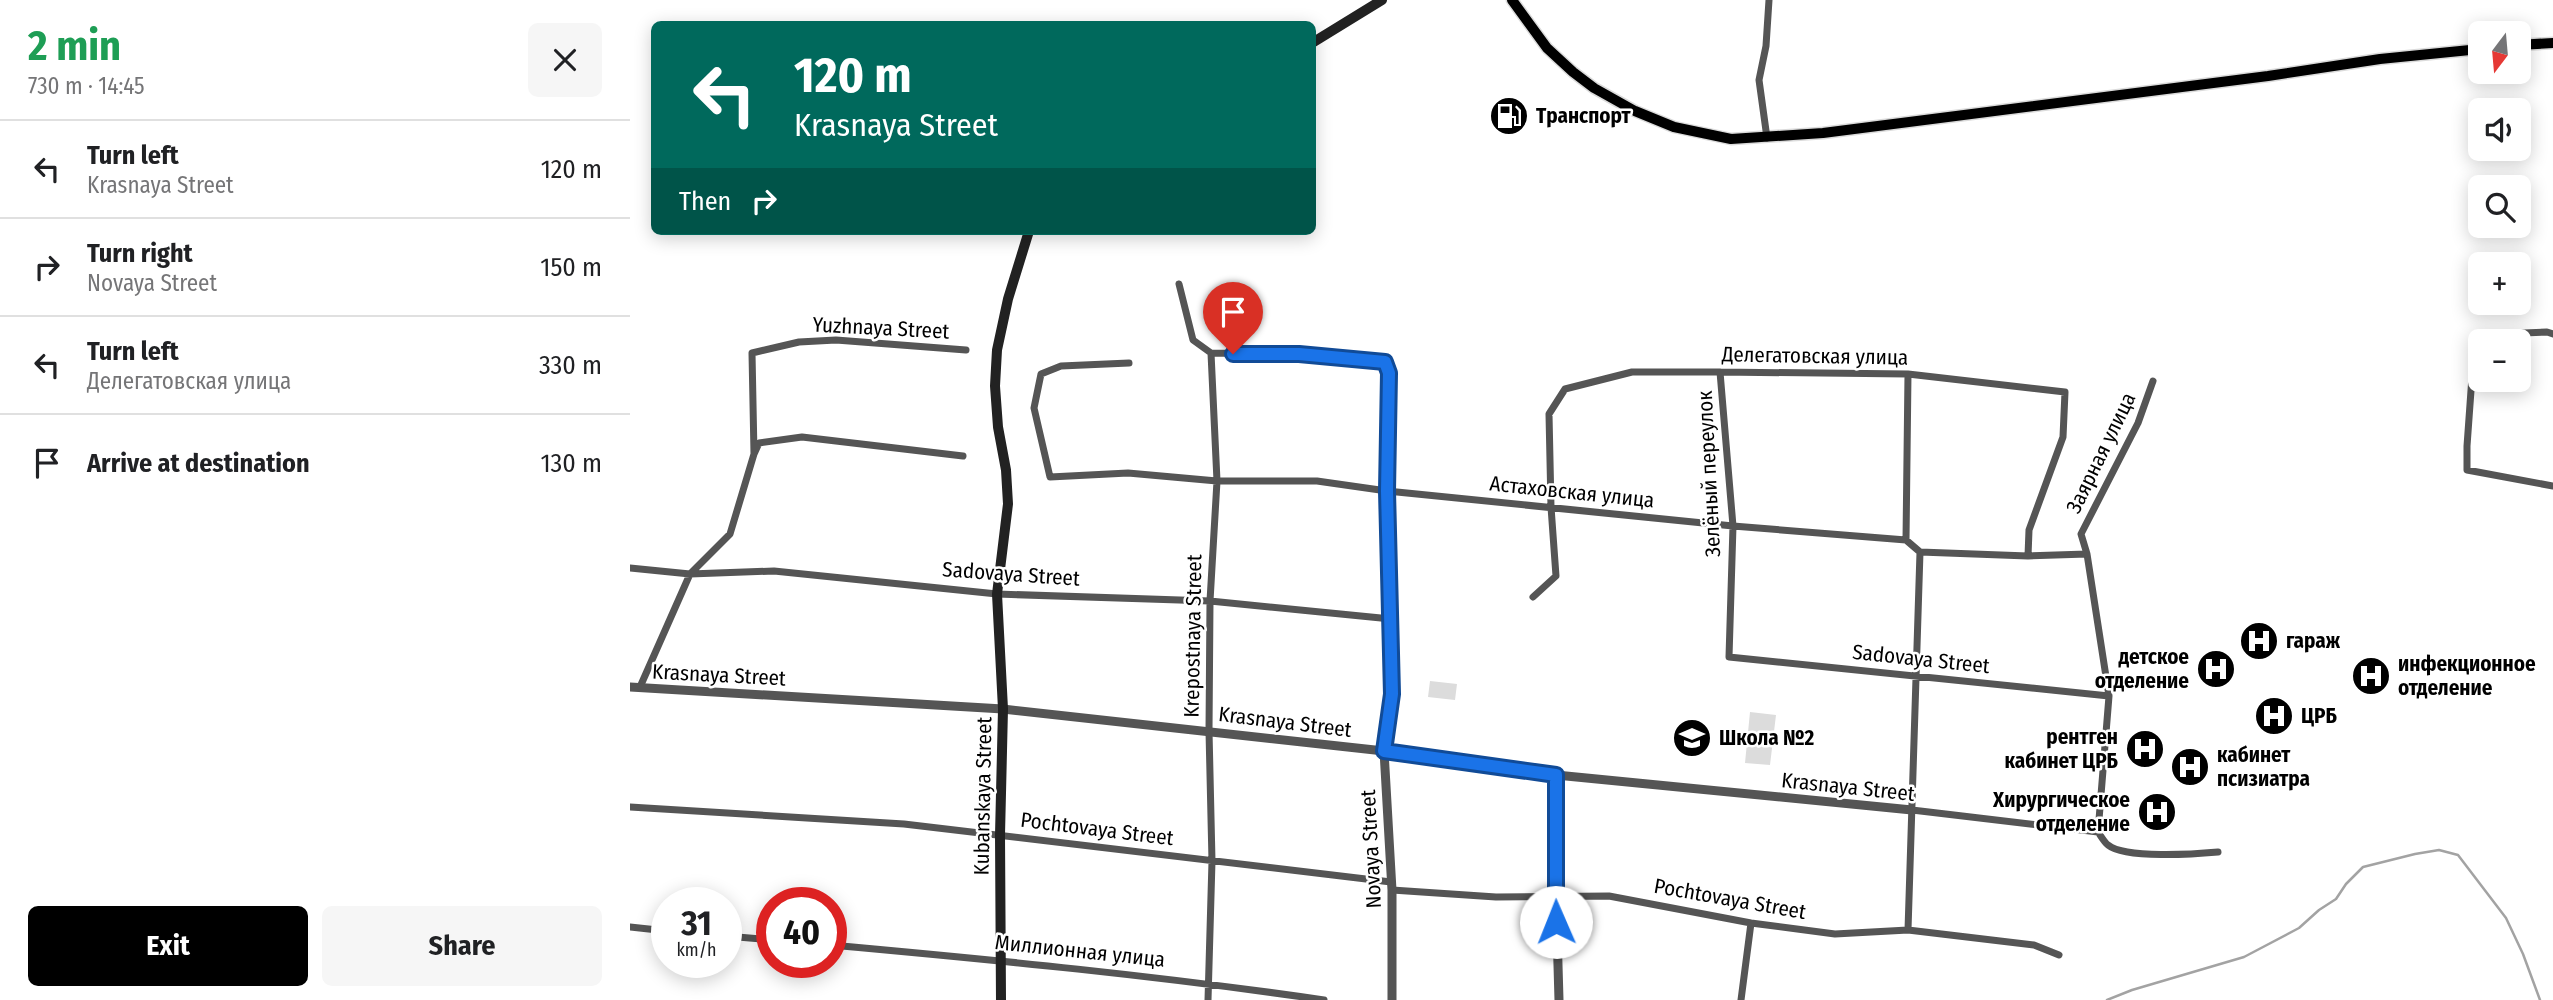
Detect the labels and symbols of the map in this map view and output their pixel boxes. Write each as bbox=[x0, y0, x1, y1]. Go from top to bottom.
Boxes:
north arrow bbox=[2468, 21, 2530, 84]
fuel station icon: Транспорт bbox=[1488, 95, 1530, 137]
place label: Транспорт bbox=[1536, 103, 1631, 129]
pin bbox=[1203, 282, 1263, 354]
street label: Yuzhnaya Street bbox=[812, 311, 950, 345]
street label: Делегатовская улица bbox=[1721, 341, 1908, 371]
street label: Заярная улица bbox=[2061, 388, 2141, 518]
street label: Зелёный переулок bbox=[1692, 390, 1726, 558]
street label: Астаховская улица bbox=[1488, 470, 1656, 514]
street label: Krepostnaya Street bbox=[1179, 554, 1207, 718]
street label: Sadovaya Street bbox=[941, 556, 1081, 592]
hospital icon: гараж bbox=[2238, 620, 2280, 662]
place label: гараж bbox=[2286, 628, 2341, 654]
street label: Sadovaya Street bbox=[1851, 639, 1991, 679]
place label: детское отделение bbox=[2095, 644, 2189, 694]
hospital icon: детское отделение bbox=[2195, 648, 2237, 690]
place label: инфекционное отделение bbox=[2398, 651, 2536, 701]
hospital icon: инфекционное отделение bbox=[2350, 655, 2392, 697]
street label: Krasnaya Street bbox=[651, 659, 787, 691]
hospital icon: ЦРБ bbox=[2253, 695, 2295, 737]
street label: Krasnaya Street bbox=[1217, 701, 1353, 743]
place label: ЦРБ bbox=[2301, 703, 2337, 729]
street label: Kubanskaya Street bbox=[969, 716, 997, 876]
school or university icon: Школа №2 bbox=[1671, 717, 1713, 759]
place label: рентген кабинет ЦРБ bbox=[2005, 724, 2119, 774]
place label: Школа №2 bbox=[1719, 725, 1815, 751]
hospital icon: рентген кабинет ЦРБ bbox=[2124, 728, 2166, 770]
place label: кабинет псизиатра bbox=[2217, 742, 2310, 792]
hospital icon: кабинет псизиатра bbox=[2169, 746, 2211, 788]
street label: Krasnaya Street bbox=[1780, 767, 1916, 807]
place label: Хирургическое отделение bbox=[1992, 787, 2130, 837]
street label: Novaya Street bbox=[1355, 789, 1387, 909]
hospital icon: Хирургическое отделение bbox=[2136, 791, 2178, 833]
street label: Pochtovaya Street bbox=[1019, 807, 1175, 851]
street label: Pochtovaya Street bbox=[1652, 873, 1808, 925]
position arrow bbox=[1519, 885, 1593, 959]
speed limit sign: 40 bbox=[756, 887, 847, 978]
street label: Миллионная улица bbox=[994, 929, 1166, 973]

